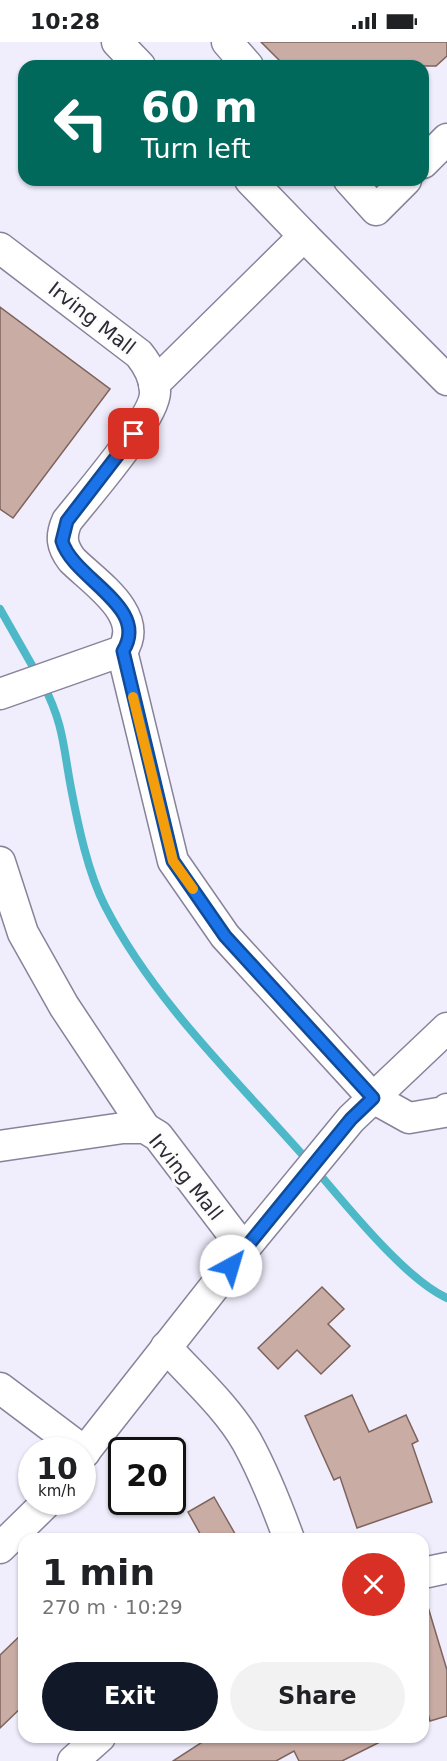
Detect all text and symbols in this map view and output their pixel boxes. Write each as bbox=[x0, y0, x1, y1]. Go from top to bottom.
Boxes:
text: 10:28 bbox=[30, 9, 100, 34]
text: 60 m bbox=[141, 83, 258, 132]
icon: left bbox=[42, 84, 120, 162]
text: Turn left bbox=[141, 133, 251, 164]
street label: Irving Mall bbox=[44, 277, 140, 359]
pin bbox=[108, 408, 159, 459]
icon: arrive bbox=[117, 417, 150, 450]
street label: Irving Mall bbox=[144, 1129, 228, 1225]
position arrow bbox=[199, 1234, 263, 1298]
speed limit sign: 20 bbox=[108, 1437, 186, 1515]
text: 10 bbox=[36, 1451, 78, 1486]
text: km/h bbox=[38, 1482, 76, 1500]
text: 1 min bbox=[42, 1552, 155, 1593]
button: close bbox=[342, 1553, 405, 1616]
text: 270 m · 10:29 bbox=[42, 1595, 183, 1619]
button: Exit bbox=[42, 1662, 218, 1731]
button: Share bbox=[230, 1662, 405, 1731]

